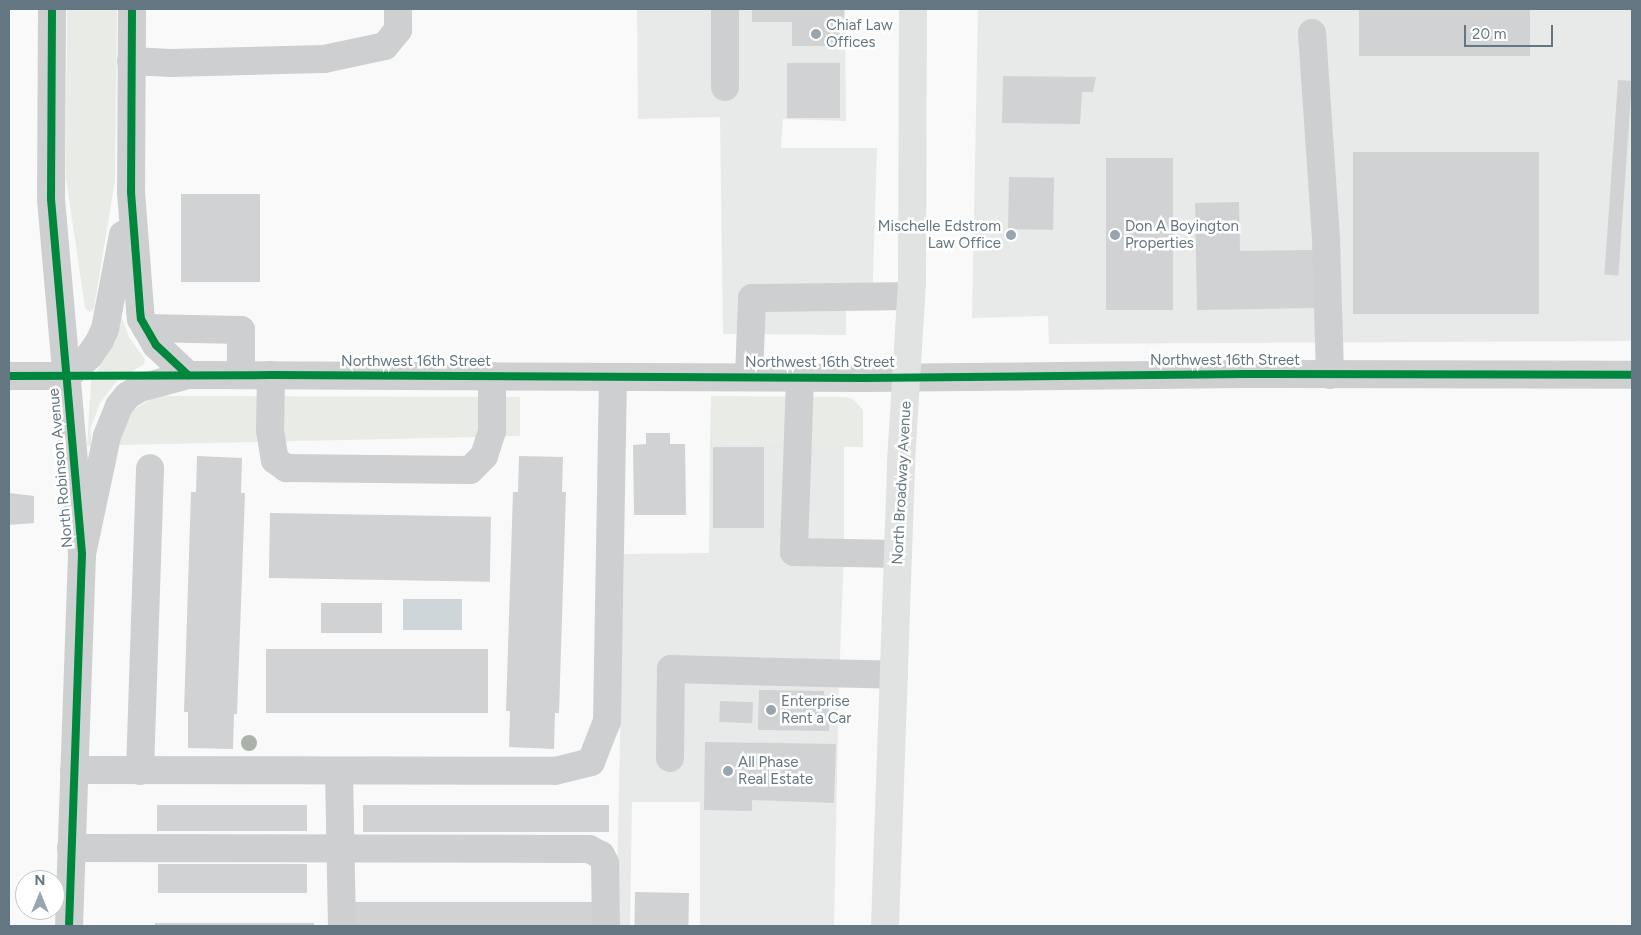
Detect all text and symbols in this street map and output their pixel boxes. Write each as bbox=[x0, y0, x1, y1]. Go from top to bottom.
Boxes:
scale bar bbox=[1466, 15, 1555, 47]
place label: Chiaf Law Offices bbox=[826, 16, 893, 51]
text: 20 m bbox=[1472, 25, 1506, 43]
marker: Chiaf Law Offices bbox=[810, 28, 822, 40]
place label: Mischelle Edstrom Law Office bbox=[878, 217, 1001, 252]
place label: Don A Boyington Properties bbox=[1125, 217, 1239, 252]
marker: Mischelle Edstrom Law Office bbox=[1005, 229, 1017, 241]
marker: Don A Boyington Properties bbox=[1109, 229, 1121, 241]
street label: Northwest 16th Street bbox=[1150, 352, 1300, 370]
street label: Northwest 16th Street bbox=[341, 353, 491, 371]
street label: Northwest 16th Street bbox=[745, 354, 895, 372]
street label: North Robinson Avenue bbox=[45, 387, 77, 549]
street label: North Broadway Avenue bbox=[889, 401, 915, 565]
place label: Enterprise Rent a Car bbox=[781, 692, 851, 727]
marker: Enterprise Rent a Car bbox=[765, 704, 777, 716]
place label: All Phase Real Estate bbox=[738, 753, 813, 788]
marker: All Phase Real Estate bbox=[722, 765, 734, 777]
north arrow bbox=[15, 870, 65, 920]
text: N bbox=[35, 872, 45, 889]

